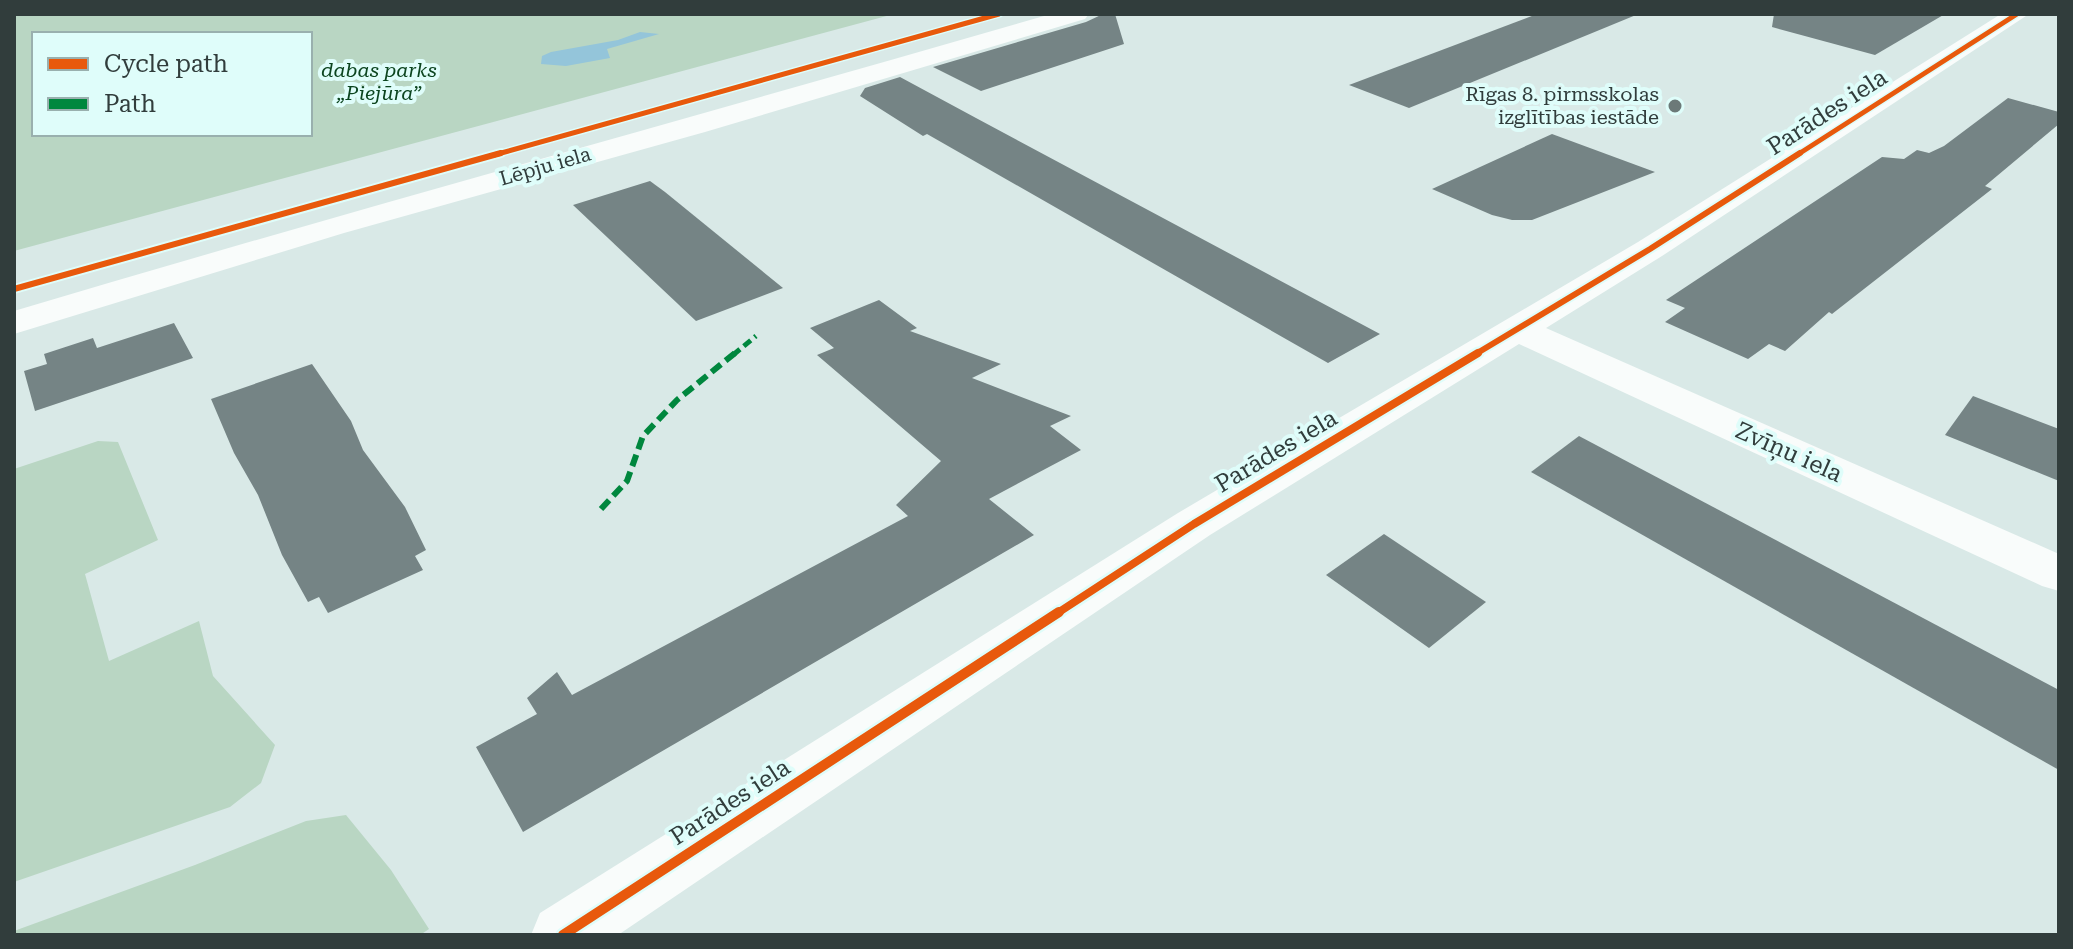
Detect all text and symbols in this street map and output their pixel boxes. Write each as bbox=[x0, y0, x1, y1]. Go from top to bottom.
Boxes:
legend bbox=[32, 32, 312, 136]
text: Cycle path bbox=[104, 50, 228, 78]
park label: dabas parks „Piejūra” bbox=[321, 58, 437, 105]
street label: Parādes iela bbox=[1762, 63, 1892, 161]
place label: Rīgas 8. pirmsskolas izglītības iestāde bbox=[1465, 82, 1659, 129]
text: Path bbox=[104, 90, 156, 118]
marker: Rīgas 8. pirmsskolas izglītības iestāde bbox=[1666, 97, 1684, 115]
street label: Lēpju iela bbox=[496, 141, 594, 191]
street label: Parādes iela bbox=[1210, 404, 1342, 498]
street label: Zvīņu iela bbox=[1731, 416, 1847, 490]
street label: Parādes iela bbox=[665, 753, 795, 851]

